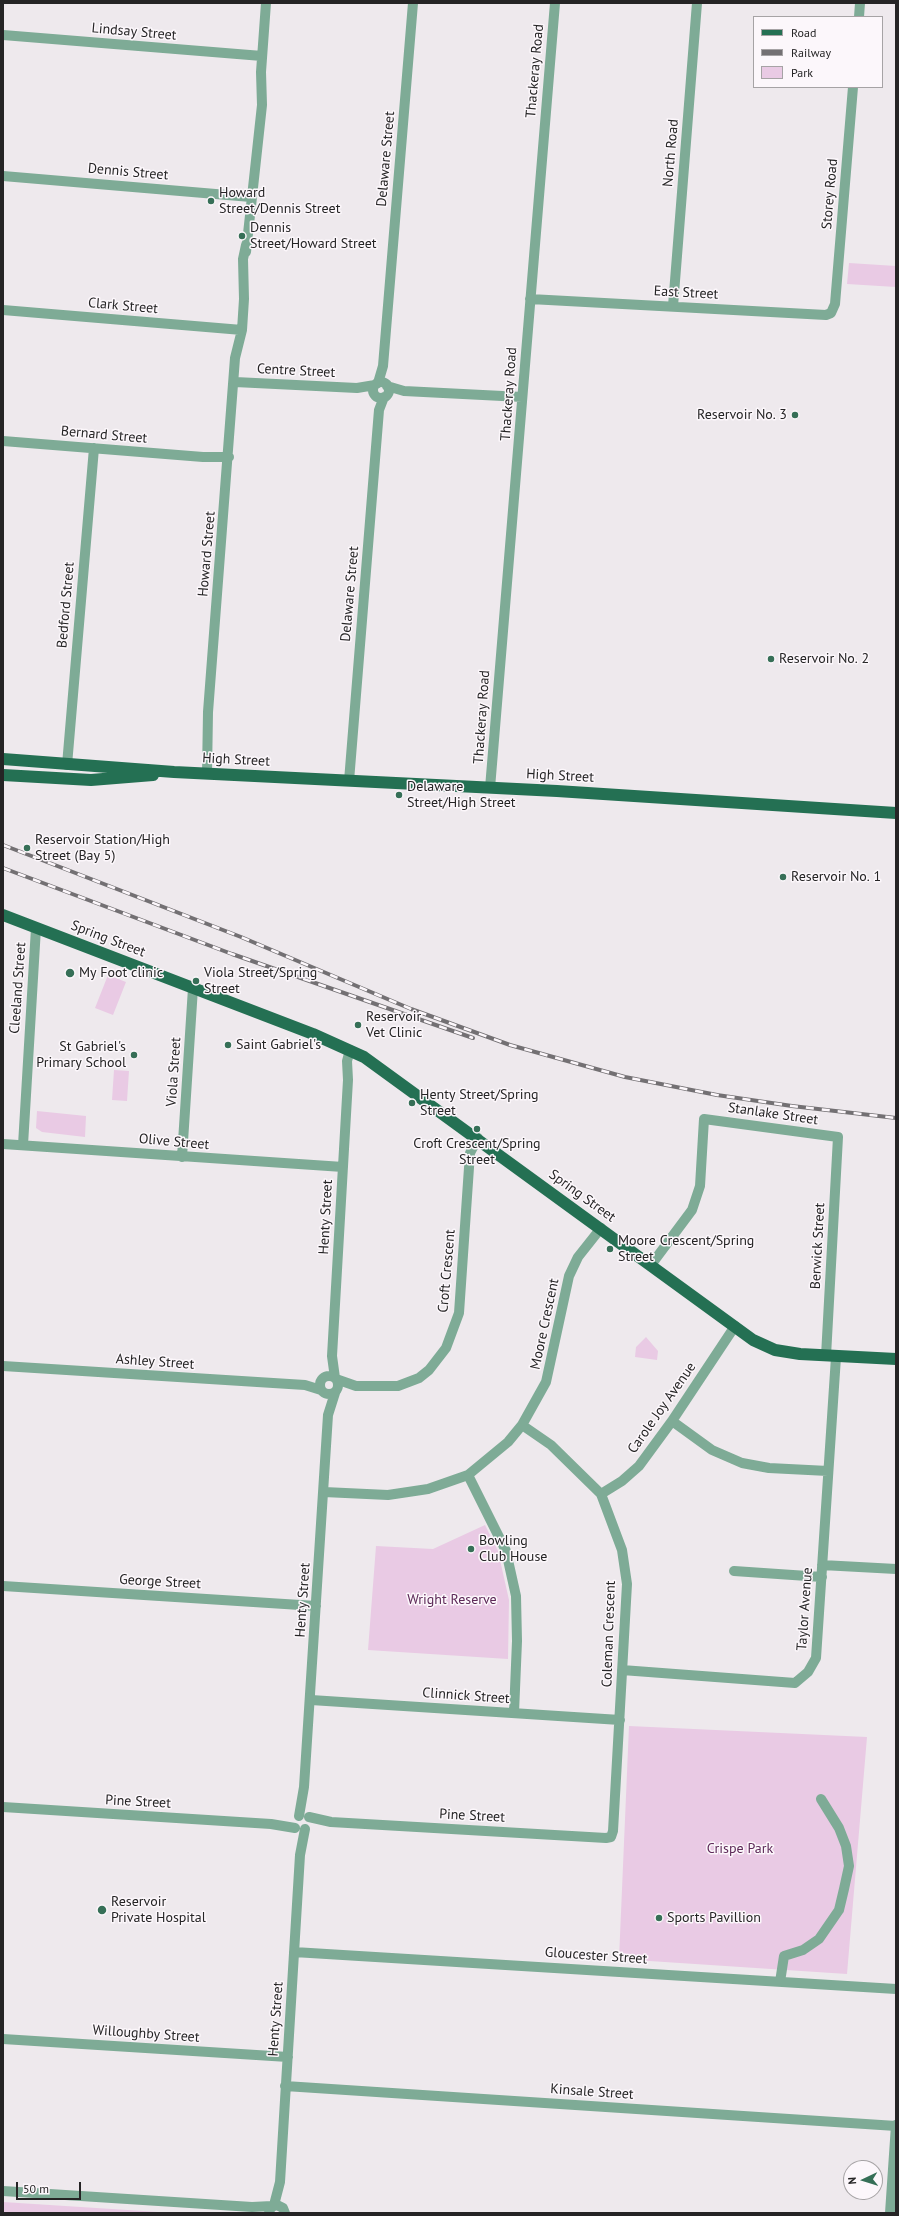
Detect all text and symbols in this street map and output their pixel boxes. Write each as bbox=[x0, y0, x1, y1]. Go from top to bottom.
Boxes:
legend bbox=[753, 16, 883, 88]
street label: Lindsay Street bbox=[91, 20, 177, 44]
street label: Thackeray Road bbox=[523, 23, 547, 119]
text: Road bbox=[791, 25, 816, 40]
text: Railway bbox=[791, 45, 831, 60]
text: Park bbox=[791, 65, 813, 80]
street label: Delaware Street bbox=[373, 111, 399, 207]
street label: North Road bbox=[660, 118, 682, 188]
street label: Storey Road bbox=[819, 158, 841, 230]
street label: Dennis Street bbox=[87, 160, 169, 184]
place label: Howard Street/Dennis Street bbox=[219, 185, 340, 218]
marker: Howard Street/Dennis Street bbox=[206, 196, 216, 206]
place label: Dennis Street/Howard Street bbox=[250, 220, 376, 252]
marker: Dennis Street/Howard Street bbox=[237, 231, 247, 241]
street label: East Street bbox=[653, 283, 719, 303]
street label: Clark Street bbox=[87, 295, 159, 317]
street label: Thackeray Road bbox=[497, 347, 521, 441]
street label: Centre Street bbox=[256, 361, 336, 381]
place label: Reservoir No. 3 bbox=[697, 407, 787, 423]
marker: Reservoir No. 3 bbox=[790, 410, 800, 420]
street label: Bernard Street bbox=[60, 423, 148, 447]
street label: Howard Street bbox=[195, 511, 219, 597]
street label: Delaware Street bbox=[337, 546, 363, 642]
street label: Bedford Street bbox=[54, 561, 78, 649]
place label: Reservoir No. 2 bbox=[779, 651, 869, 667]
marker: Reservoir No. 2 bbox=[766, 654, 776, 664]
street label: Thackeray Road bbox=[470, 670, 494, 764]
street label: High Street bbox=[202, 750, 270, 770]
street label: High Street bbox=[526, 766, 594, 786]
place label: Delaware Street/High Street bbox=[407, 779, 516, 812]
marker: Delaware Street/High Street bbox=[394, 790, 404, 800]
place label: Reservoir Station/High Street (Bay 5) bbox=[35, 832, 170, 864]
marker: Reservoir Station/High Street (Bay 5) bbox=[22, 843, 32, 853]
place label: Reservoir No. 1 bbox=[791, 869, 881, 885]
marker: Reservoir No. 1 bbox=[778, 872, 788, 882]
street label: Spring Street bbox=[68, 917, 148, 961]
street label: Cleeland Street bbox=[6, 942, 30, 1034]
place label: My Foot clinic bbox=[79, 965, 163, 981]
place label: Viola Street/Spring Street bbox=[204, 965, 317, 998]
marker: My Foot clinic bbox=[64, 967, 76, 979]
marker: Viola Street/Spring Street bbox=[191, 976, 201, 986]
place label: Reservoir Vet Clinic bbox=[366, 1009, 422, 1042]
marker: Reservoir Vet Clinic bbox=[353, 1020, 363, 1030]
street label: Viola Street bbox=[163, 1037, 185, 1107]
place label: Saint Gabriel's bbox=[236, 1037, 321, 1053]
place label: St Gabriel's Primary School bbox=[36, 1039, 126, 1072]
marker: Saint Gabriel's bbox=[223, 1040, 233, 1050]
marker: St Gabriel's Primary School bbox=[129, 1050, 139, 1060]
place label: Henty Street/Spring Street bbox=[420, 1087, 539, 1120]
marker: Henty Street/Spring Street bbox=[407, 1098, 417, 1108]
street label: Stanlake Street bbox=[727, 1099, 819, 1129]
marker: Croft Crescent/Spring Street bbox=[472, 1124, 482, 1134]
street label: Olive Street bbox=[138, 1131, 210, 1153]
place label: Croft Crescent/Spring Street bbox=[413, 1136, 541, 1168]
street label: Spring Street bbox=[545, 1166, 619, 1226]
street label: Henty Street bbox=[316, 1179, 336, 1255]
street label: Berwick Street bbox=[807, 1202, 829, 1290]
street label: Croft Crescent bbox=[435, 1229, 459, 1313]
place label: Moore Crescent/Spring Street bbox=[618, 1233, 754, 1266]
marker: Moore Crescent/Spring Street bbox=[605, 1244, 615, 1254]
street label: Moore Crescent bbox=[527, 1277, 563, 1371]
street label: Ashley Street bbox=[115, 1351, 195, 1373]
street label: Carole Joy Avenue bbox=[624, 1359, 700, 1457]
place label: Bowling Club House bbox=[479, 1533, 547, 1566]
marker: Bowling Club House bbox=[466, 1544, 476, 1554]
street label: Henty Street bbox=[292, 1562, 314, 1638]
street label: Taylor Avenue bbox=[794, 1567, 816, 1651]
street label: George Street bbox=[119, 1571, 201, 1593]
street label: Coleman Crescent bbox=[599, 1580, 619, 1688]
park label: Wright Reserve bbox=[407, 1592, 497, 1608]
street label: Clinnick Street bbox=[422, 1685, 510, 1707]
street label: Pine Street bbox=[105, 1792, 171, 1812]
street label: Pine Street bbox=[439, 1806, 505, 1826]
park label: Crispe Park bbox=[707, 1841, 773, 1857]
place label: Reservoir Private Hospital bbox=[111, 1894, 206, 1926]
marker: Reservoir Private Hospital bbox=[96, 1904, 108, 1916]
place label: Sports Pavillion bbox=[667, 1910, 761, 1926]
marker: Sports Pavillion bbox=[654, 1913, 664, 1923]
street label: Gloucester Street bbox=[544, 1944, 648, 1968]
street label: Henty Street bbox=[265, 1981, 287, 2057]
street label: Willoughby Street bbox=[92, 2022, 200, 2046]
street label: Kinsale Street bbox=[550, 2081, 634, 2103]
north arrow bbox=[843, 2160, 883, 2200]
scale bar bbox=[18, 2174, 83, 2200]
text: N bbox=[845, 2177, 859, 2185]
text: 50 m bbox=[23, 2181, 49, 2196]

